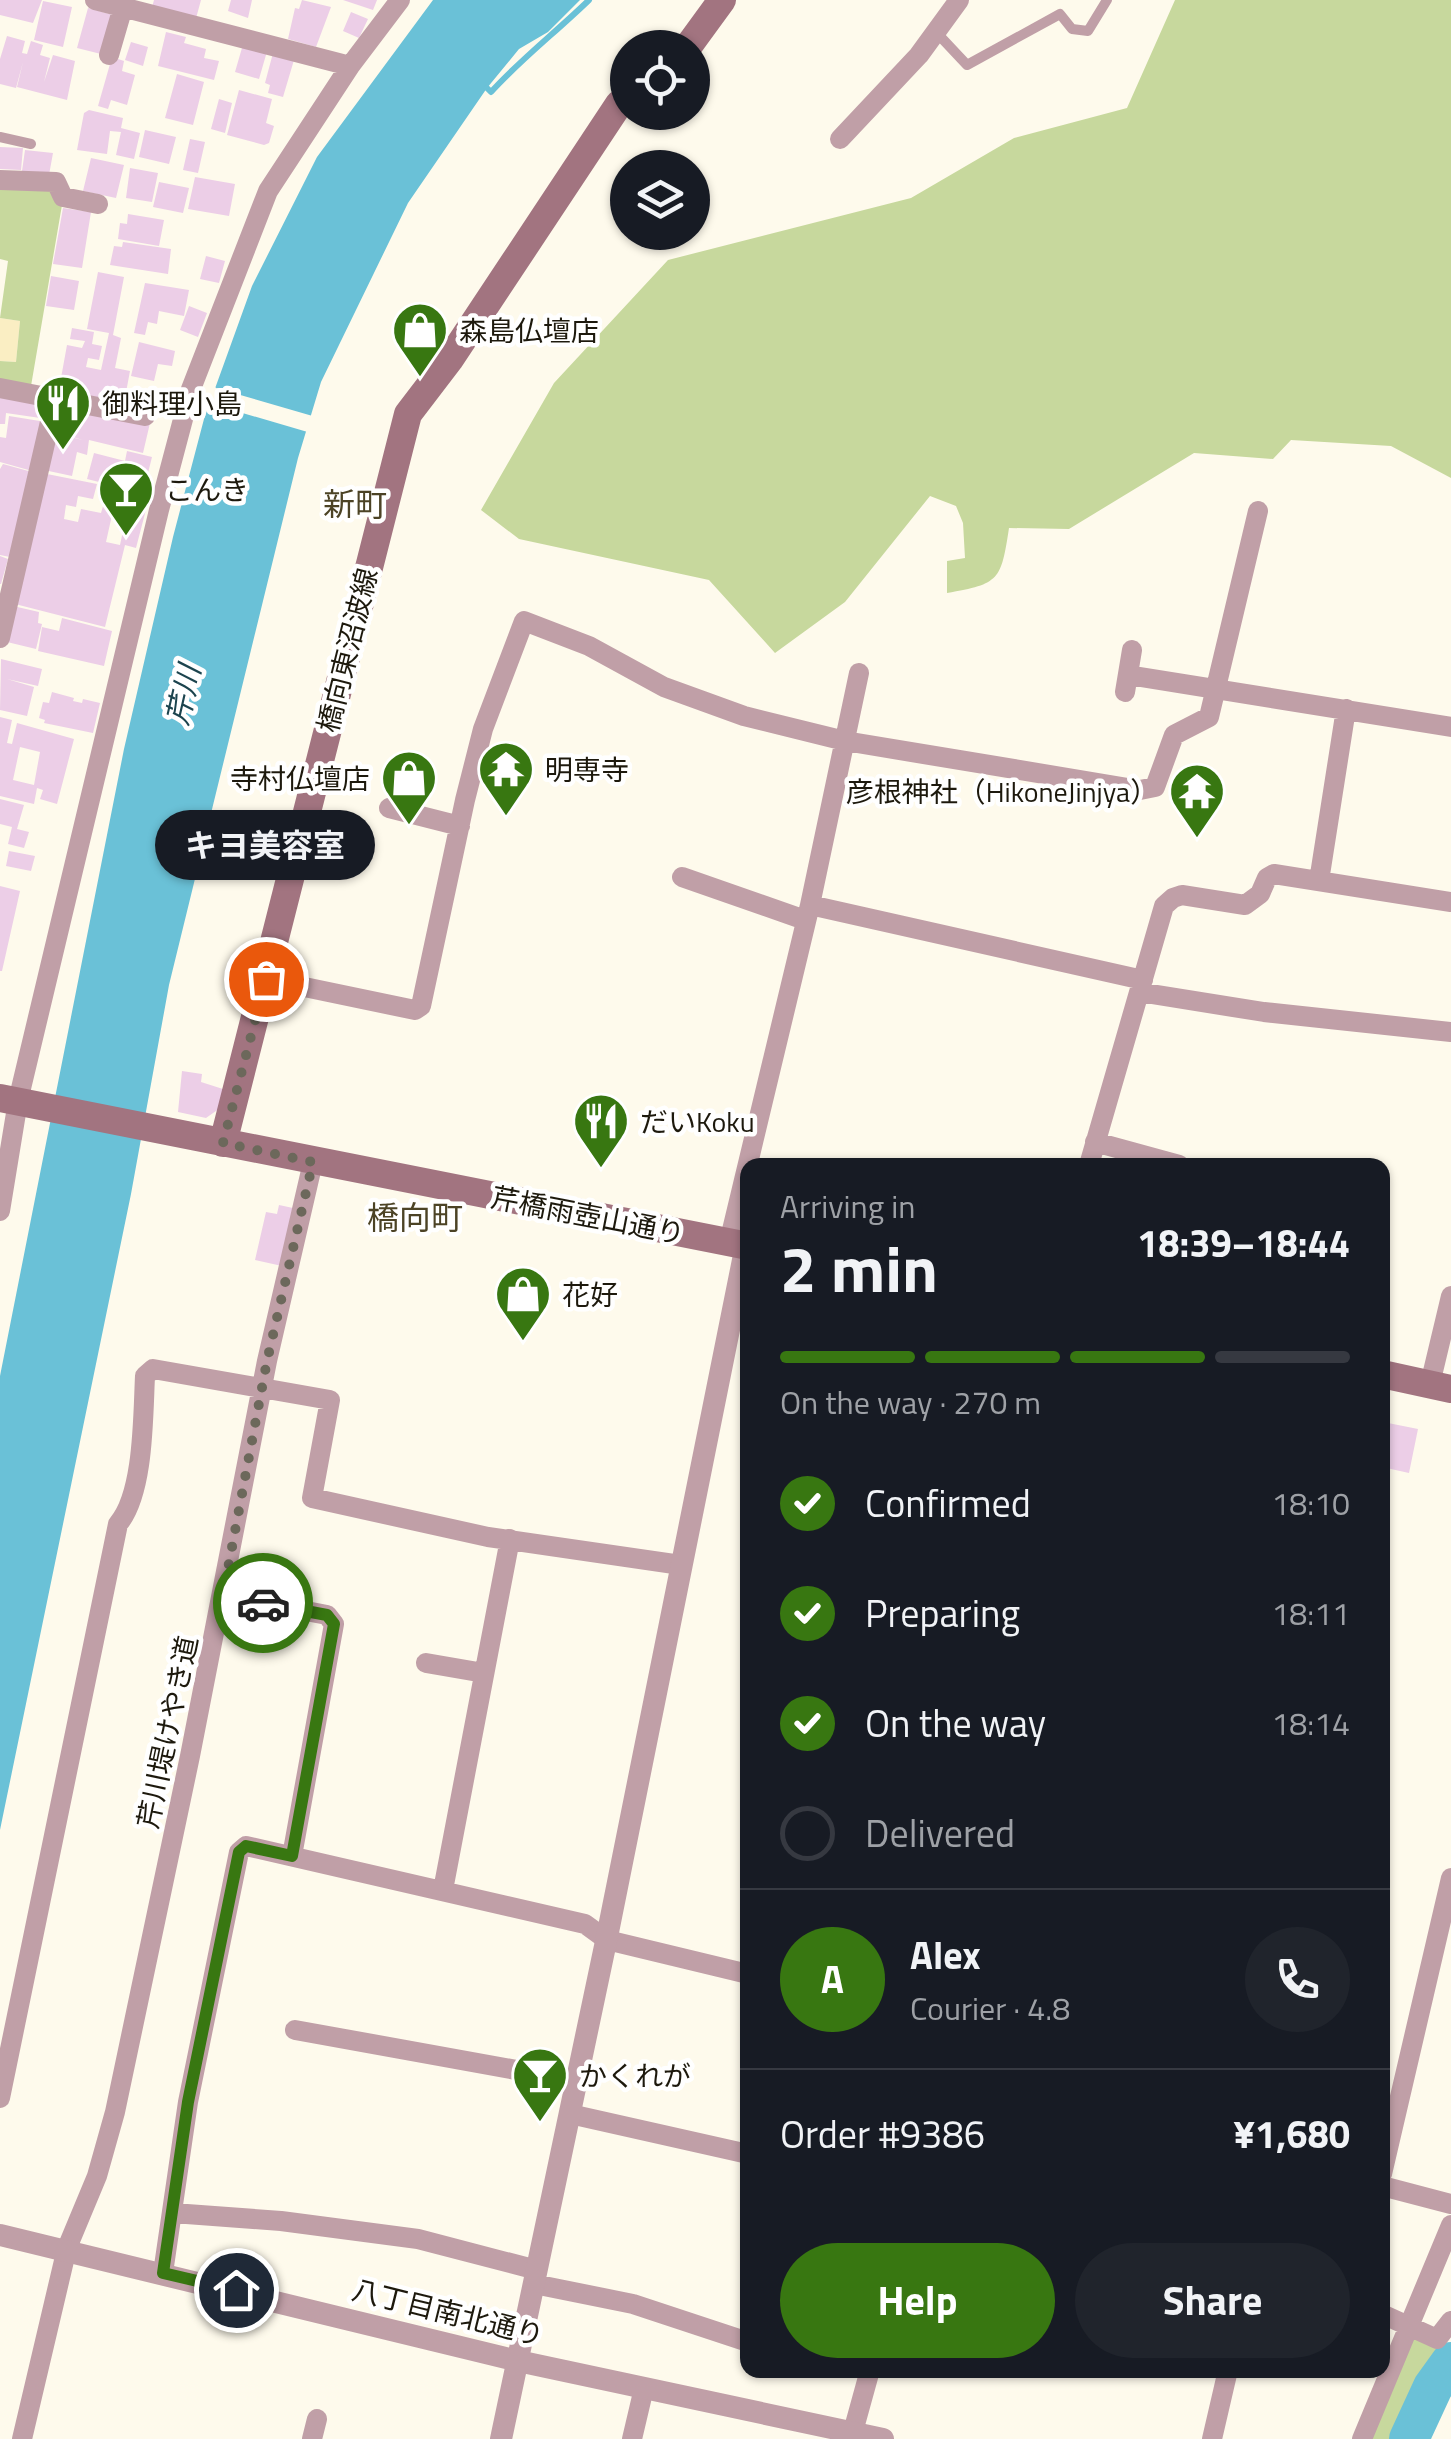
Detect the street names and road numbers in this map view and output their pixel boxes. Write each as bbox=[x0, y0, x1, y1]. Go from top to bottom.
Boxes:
street label: 橋向東沼波線 bbox=[306, 563, 388, 737]
street label: 芹橋雨壺山通り bbox=[488, 1175, 688, 1255]
street label: 芹川堤けやき道 bbox=[126, 1632, 208, 1832]
street label: 八丁目南北通り bbox=[348, 2267, 548, 2357]

